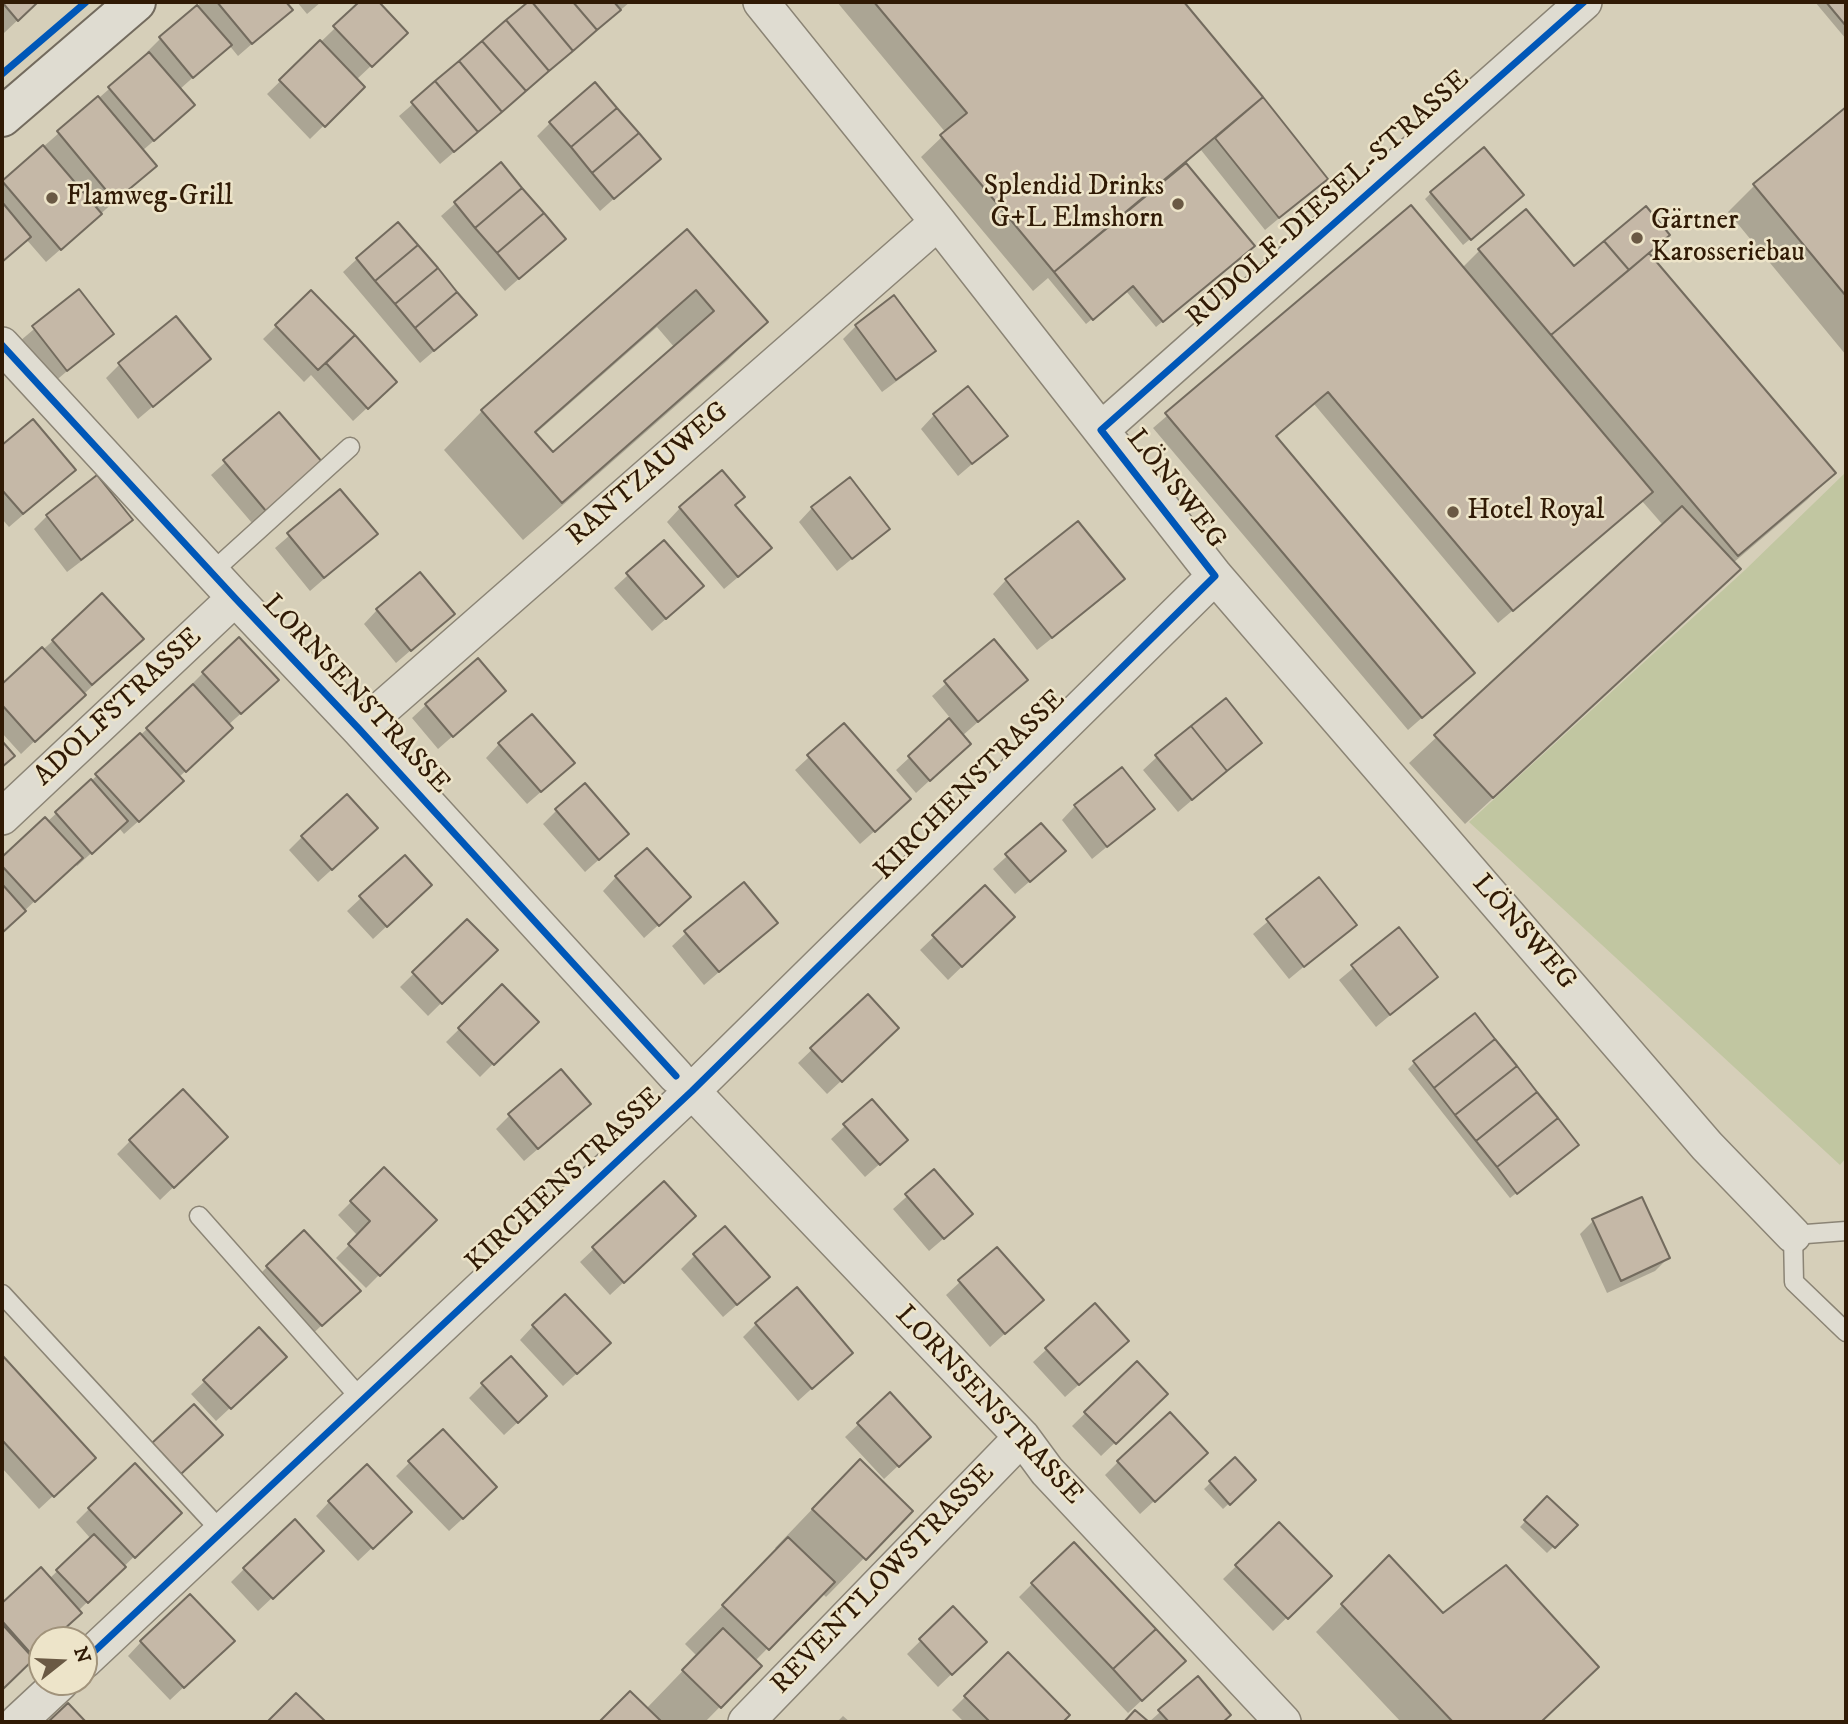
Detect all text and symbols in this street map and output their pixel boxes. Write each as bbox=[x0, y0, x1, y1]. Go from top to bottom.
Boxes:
street label: RUDOLF-DIESEL-STRASSE bbox=[1181, 64, 1477, 336]
place label: Splendid Drinks G+L Elmshorn bbox=[983, 171, 1164, 237]
place label: Flamweg-Grill bbox=[66, 181, 233, 215]
marker: Flamweg-Grill bbox=[44, 190, 60, 206]
marker: Splendid Drinks G+L Elmshorn bbox=[1170, 196, 1186, 212]
place label: Gärtner Karosseriebau bbox=[1651, 205, 1805, 271]
marker: Gärtner Karosseriebau bbox=[1629, 230, 1645, 246]
street label: RANTZAUWEG bbox=[562, 396, 736, 554]
street label: LÖNSWEG bbox=[1118, 424, 1232, 556]
place label: Hotel Royal bbox=[1467, 495, 1604, 529]
marker: Hotel Royal bbox=[1445, 504, 1461, 520]
street label: LORNSENSTRASSE bbox=[254, 588, 456, 802]
street label: ADOLFSTRASSE bbox=[28, 622, 210, 794]
street label: KIRCHENSTRASSE bbox=[869, 684, 1073, 888]
street label: LÖNSWEG bbox=[1464, 868, 1582, 998]
street label: KIRCHENSTRASSE bbox=[460, 1081, 670, 1281]
street label: LORNSENSTRASSE bbox=[887, 1299, 1089, 1513]
street label: REVENTLOWSTRASSE bbox=[765, 1458, 1003, 1702]
north arrow bbox=[28, 1626, 98, 1696]
text: N bbox=[68, 1644, 95, 1666]

